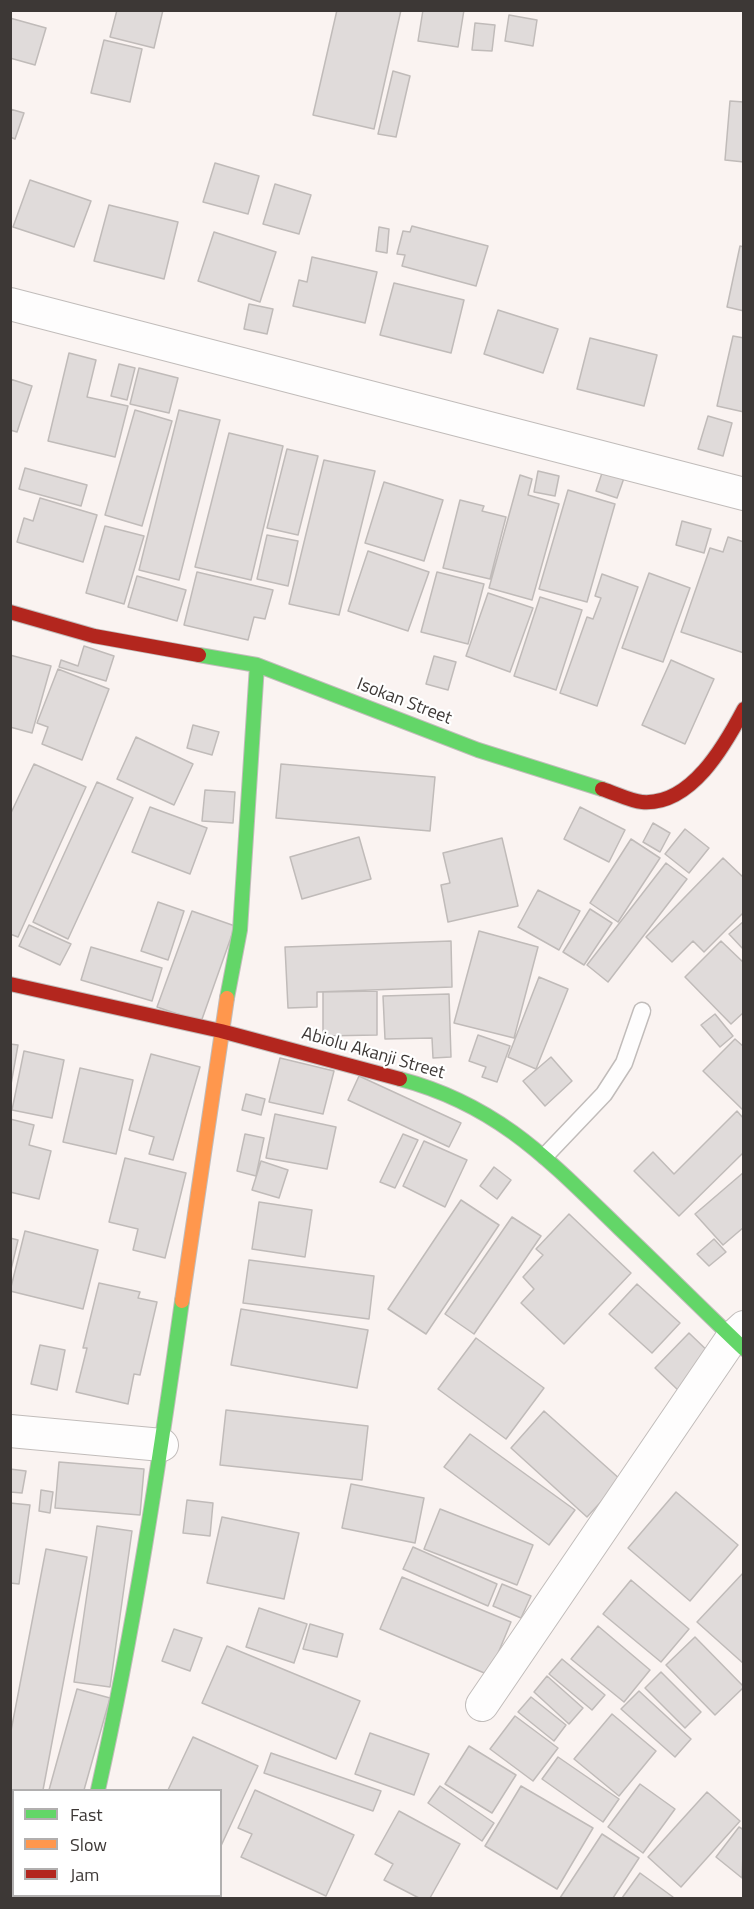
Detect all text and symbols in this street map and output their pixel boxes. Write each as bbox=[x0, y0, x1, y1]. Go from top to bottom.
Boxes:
street label: Isokan Street bbox=[353, 674, 455, 730]
street label: Abiolu Akanji Street bbox=[299, 1023, 447, 1085]
legend bbox=[12, 1789, 222, 1897]
text: Fast bbox=[70, 1801, 103, 1828]
text: Slow bbox=[70, 1831, 107, 1858]
text: Jam bbox=[70, 1861, 99, 1888]

